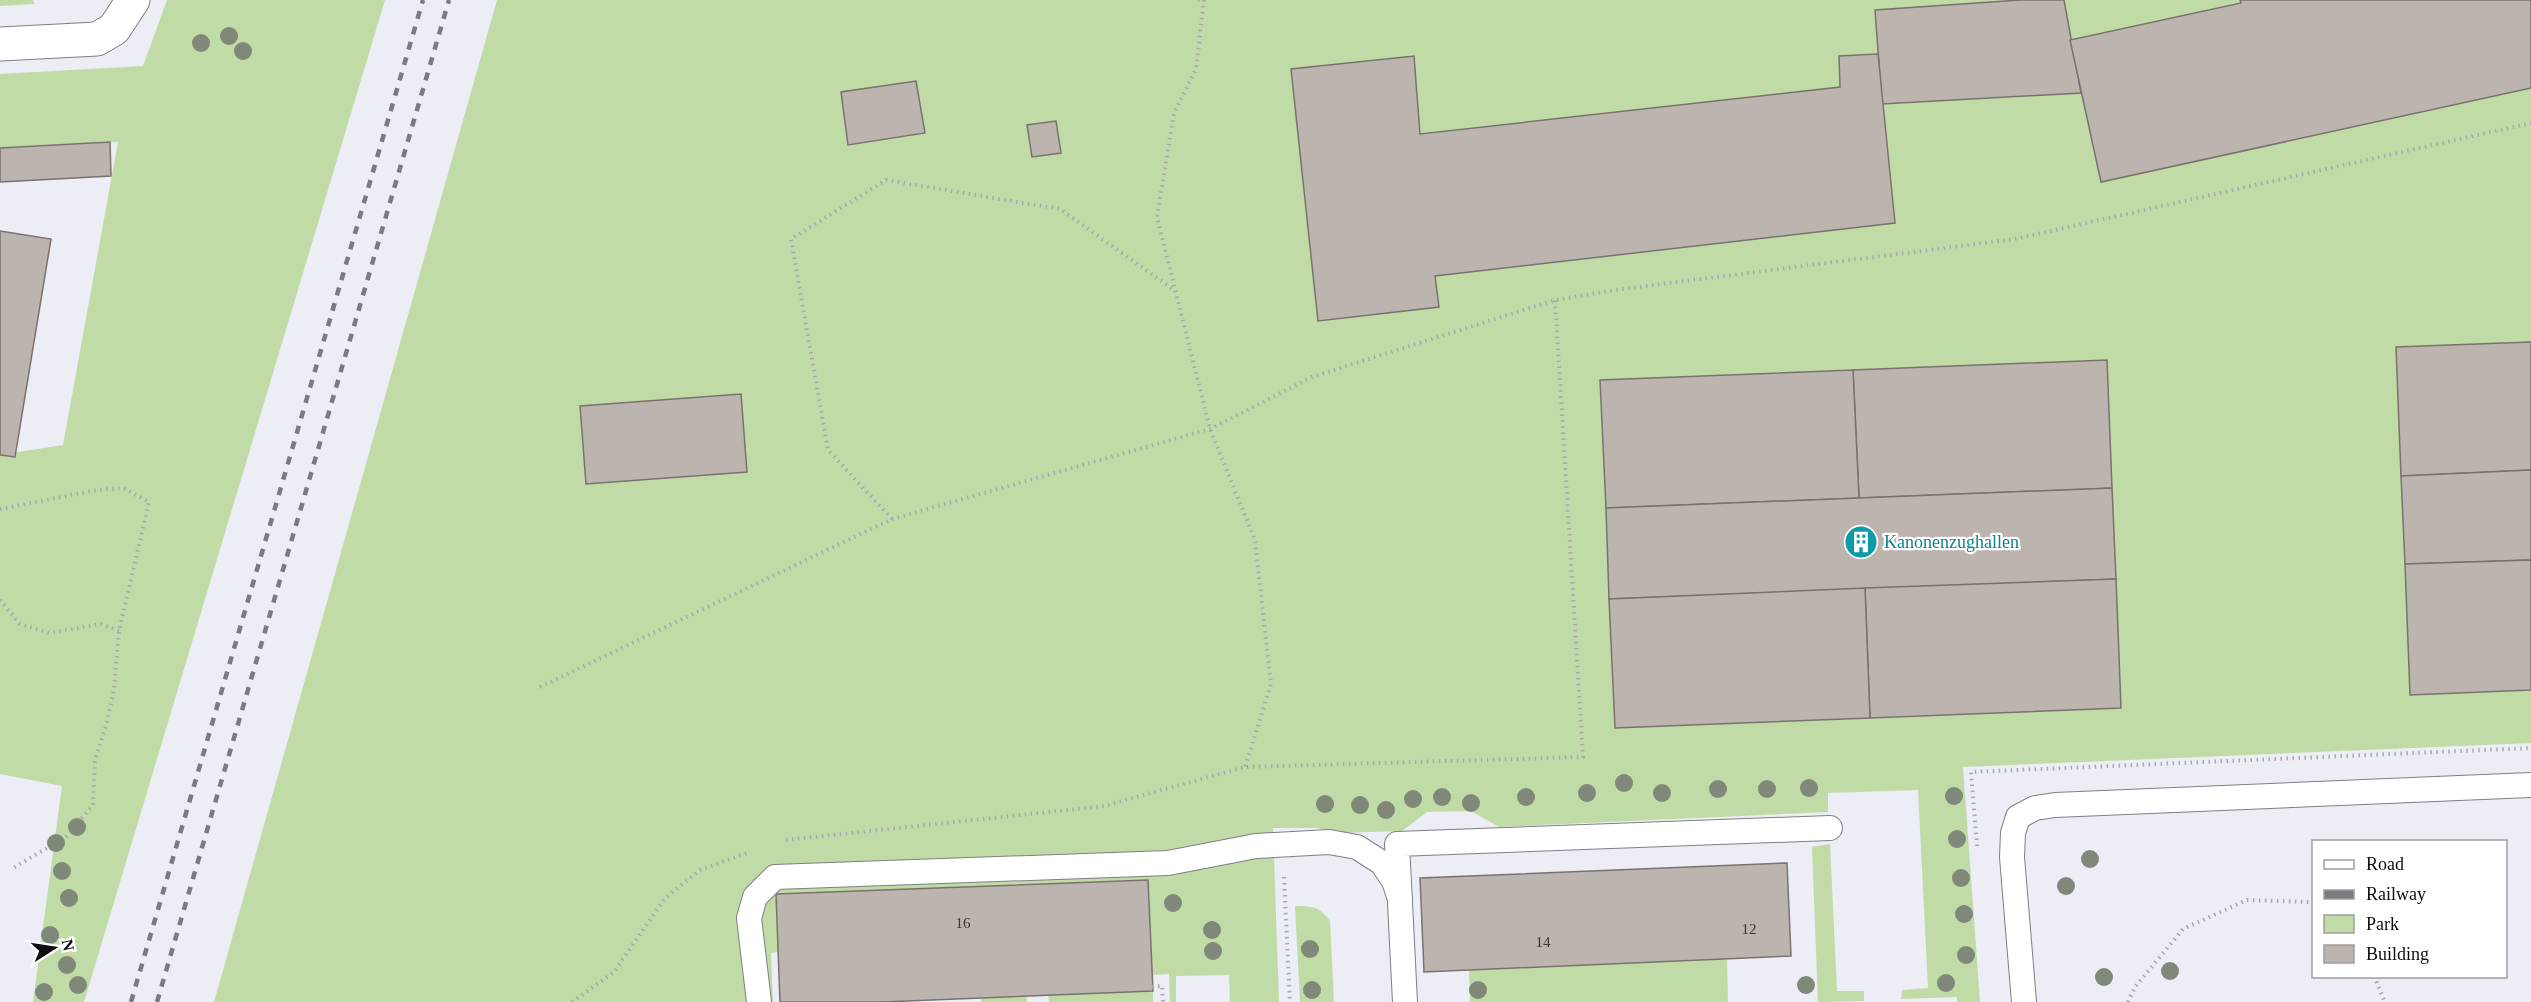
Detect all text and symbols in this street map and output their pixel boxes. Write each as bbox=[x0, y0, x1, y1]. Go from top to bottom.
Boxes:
building icon: Kanonenzughallen bbox=[1843, 524, 1879, 560]
place label: Kanonenzughallen bbox=[1884, 532, 2019, 552]
legend bbox=[2312, 840, 2507, 978]
text: Road bbox=[2366, 854, 2404, 874]
text: Railway bbox=[2366, 884, 2426, 904]
text: Park bbox=[2366, 914, 2399, 934]
house number: 16 bbox=[956, 915, 971, 931]
north arrow bbox=[24, 918, 84, 978]
house number: 12 bbox=[1742, 921, 1757, 937]
house number: 14 bbox=[1536, 934, 1551, 950]
text: N bbox=[59, 938, 78, 953]
text: Building bbox=[2366, 944, 2429, 964]

